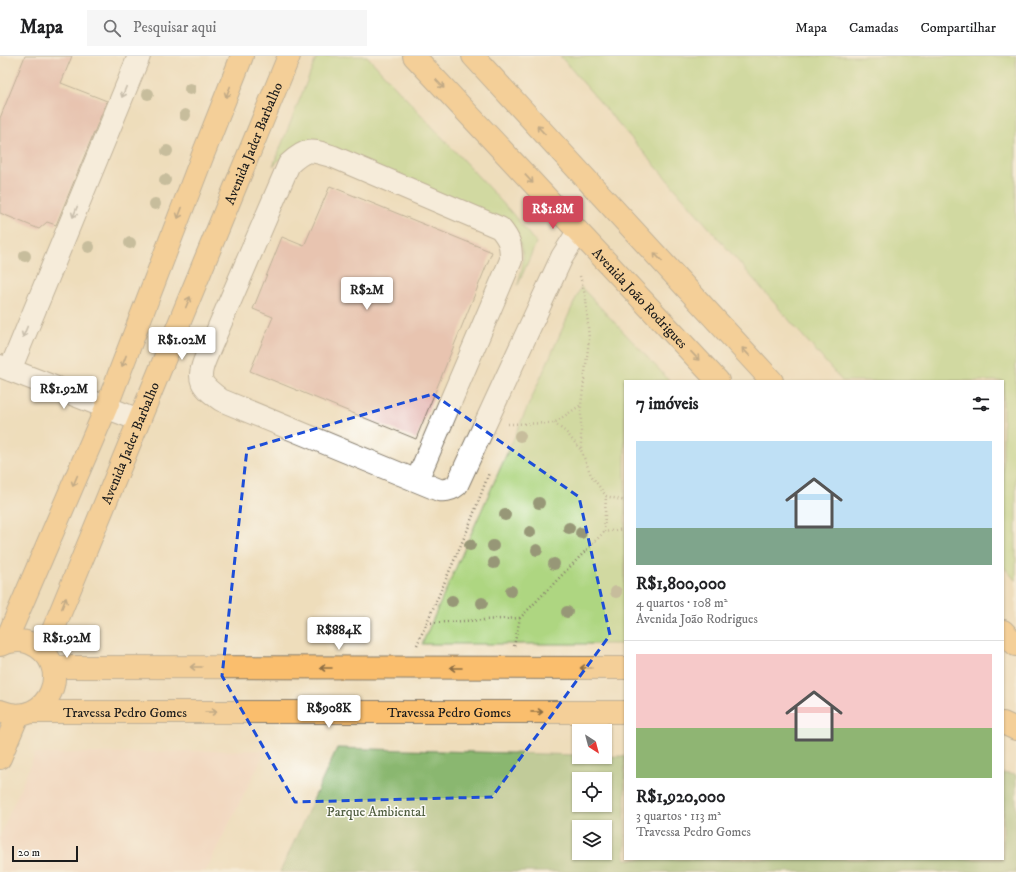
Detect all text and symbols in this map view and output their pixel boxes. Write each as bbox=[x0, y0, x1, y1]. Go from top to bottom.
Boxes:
search box bbox=[87, 10, 367, 46]
text: Mapa bbox=[20, 16, 63, 39]
icon: search bbox=[101, 17, 123, 39]
text: Pesquisar aqui bbox=[133, 18, 216, 37]
text: Mapa bbox=[795, 19, 827, 37]
text: Camadas bbox=[849, 19, 898, 37]
text: Compartilhar bbox=[920, 19, 996, 37]
one-way arrow bbox=[435, 79, 444, 89]
street label: Avenida Jader Barbalho bbox=[221, 80, 287, 208]
one-way arrow bbox=[120, 86, 128, 98]
one-way arrow bbox=[223, 86, 231, 98]
one-way arrow bbox=[536, 125, 546, 135]
one-way arrow bbox=[524, 174, 533, 184]
pin: R$1.8M bbox=[520, 196, 586, 230]
text: R$1.8M bbox=[532, 201, 574, 217]
one-way arrow bbox=[70, 206, 78, 218]
one-way arrow bbox=[176, 207, 184, 219]
street label: Avenida João Rodrigues bbox=[588, 244, 691, 353]
one-way arrow bbox=[653, 252, 662, 262]
pin: R$2M bbox=[343, 277, 391, 311]
text: R$2M bbox=[350, 282, 384, 298]
one-way arrow bbox=[185, 296, 192, 308]
one-way arrow bbox=[21, 326, 28, 338]
pin: R$1.02M bbox=[145, 327, 219, 361]
text: R$1.02M bbox=[158, 332, 206, 348]
one-way arrow bbox=[741, 347, 751, 357]
one-way arrow bbox=[690, 351, 700, 361]
one-way arrow bbox=[119, 354, 127, 366]
pin: R$1.92M bbox=[27, 376, 101, 410]
street label: Avenida Jader Barbalho bbox=[98, 379, 164, 507]
text: R$1.92M bbox=[40, 381, 88, 397]
text: 7 imóveis bbox=[636, 393, 699, 415]
icon: filters bbox=[970, 393, 992, 415]
icon: home bbox=[778, 467, 850, 539]
one-way arrow bbox=[70, 475, 78, 487]
text: R$1,800,000 bbox=[636, 573, 726, 595]
text: 4 quartos · 108 m² bbox=[636, 595, 727, 611]
one-way arrow bbox=[61, 598, 68, 610]
text: Avenida João Rodrigues bbox=[636, 611, 758, 627]
pin: R$884K bbox=[306, 617, 372, 651]
text: R$884K bbox=[316, 622, 362, 638]
pin: R$1.92M bbox=[30, 625, 104, 659]
text: R$1.92M bbox=[43, 630, 91, 646]
one-way arrow bbox=[190, 663, 203, 671]
one-way arrow bbox=[320, 664, 333, 672]
one-way arrow bbox=[450, 664, 463, 672]
one-way arrow bbox=[580, 664, 593, 672]
icon: home bbox=[778, 680, 850, 752]
pin: R$908K bbox=[296, 695, 362, 729]
text: R$908K bbox=[307, 700, 351, 716]
street label: Travessa Pedro Gomes bbox=[63, 704, 187, 722]
street label: Travessa Pedro Gomes bbox=[387, 704, 511, 722]
one-way arrow bbox=[204, 708, 217, 716]
one-way arrow bbox=[530, 708, 543, 716]
north arrow bbox=[572, 724, 612, 764]
map controls bbox=[572, 724, 612, 860]
button: locate bbox=[572, 772, 612, 812]
text: R$1,920,000 bbox=[636, 786, 725, 808]
park label: Parque Ambiental bbox=[327, 803, 426, 821]
text: 3 quartos · 113 m² bbox=[636, 808, 721, 824]
button: layers bbox=[572, 820, 612, 860]
text: Travessa Pedro Gomes bbox=[636, 824, 751, 840]
scale bar bbox=[12, 844, 78, 863]
text: 20 m bbox=[18, 846, 40, 860]

